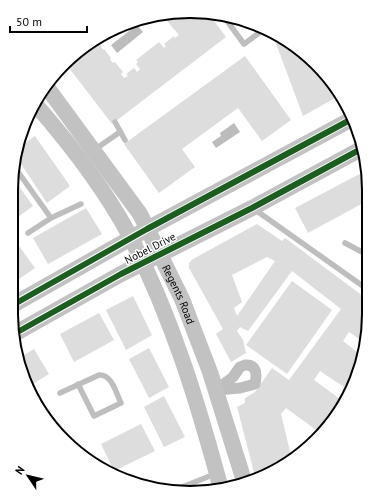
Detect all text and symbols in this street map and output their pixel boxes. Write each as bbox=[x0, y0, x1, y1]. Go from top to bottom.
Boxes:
scale bar bbox=[10, 8, 87, 34]
text: 50 m bbox=[16, 14, 42, 29]
street label: Nobel Drive bbox=[122, 229, 178, 267]
street label: Regents Road bbox=[159, 262, 198, 326]
north arrow bbox=[8, 456, 48, 496]
text: N bbox=[12, 463, 28, 477]

